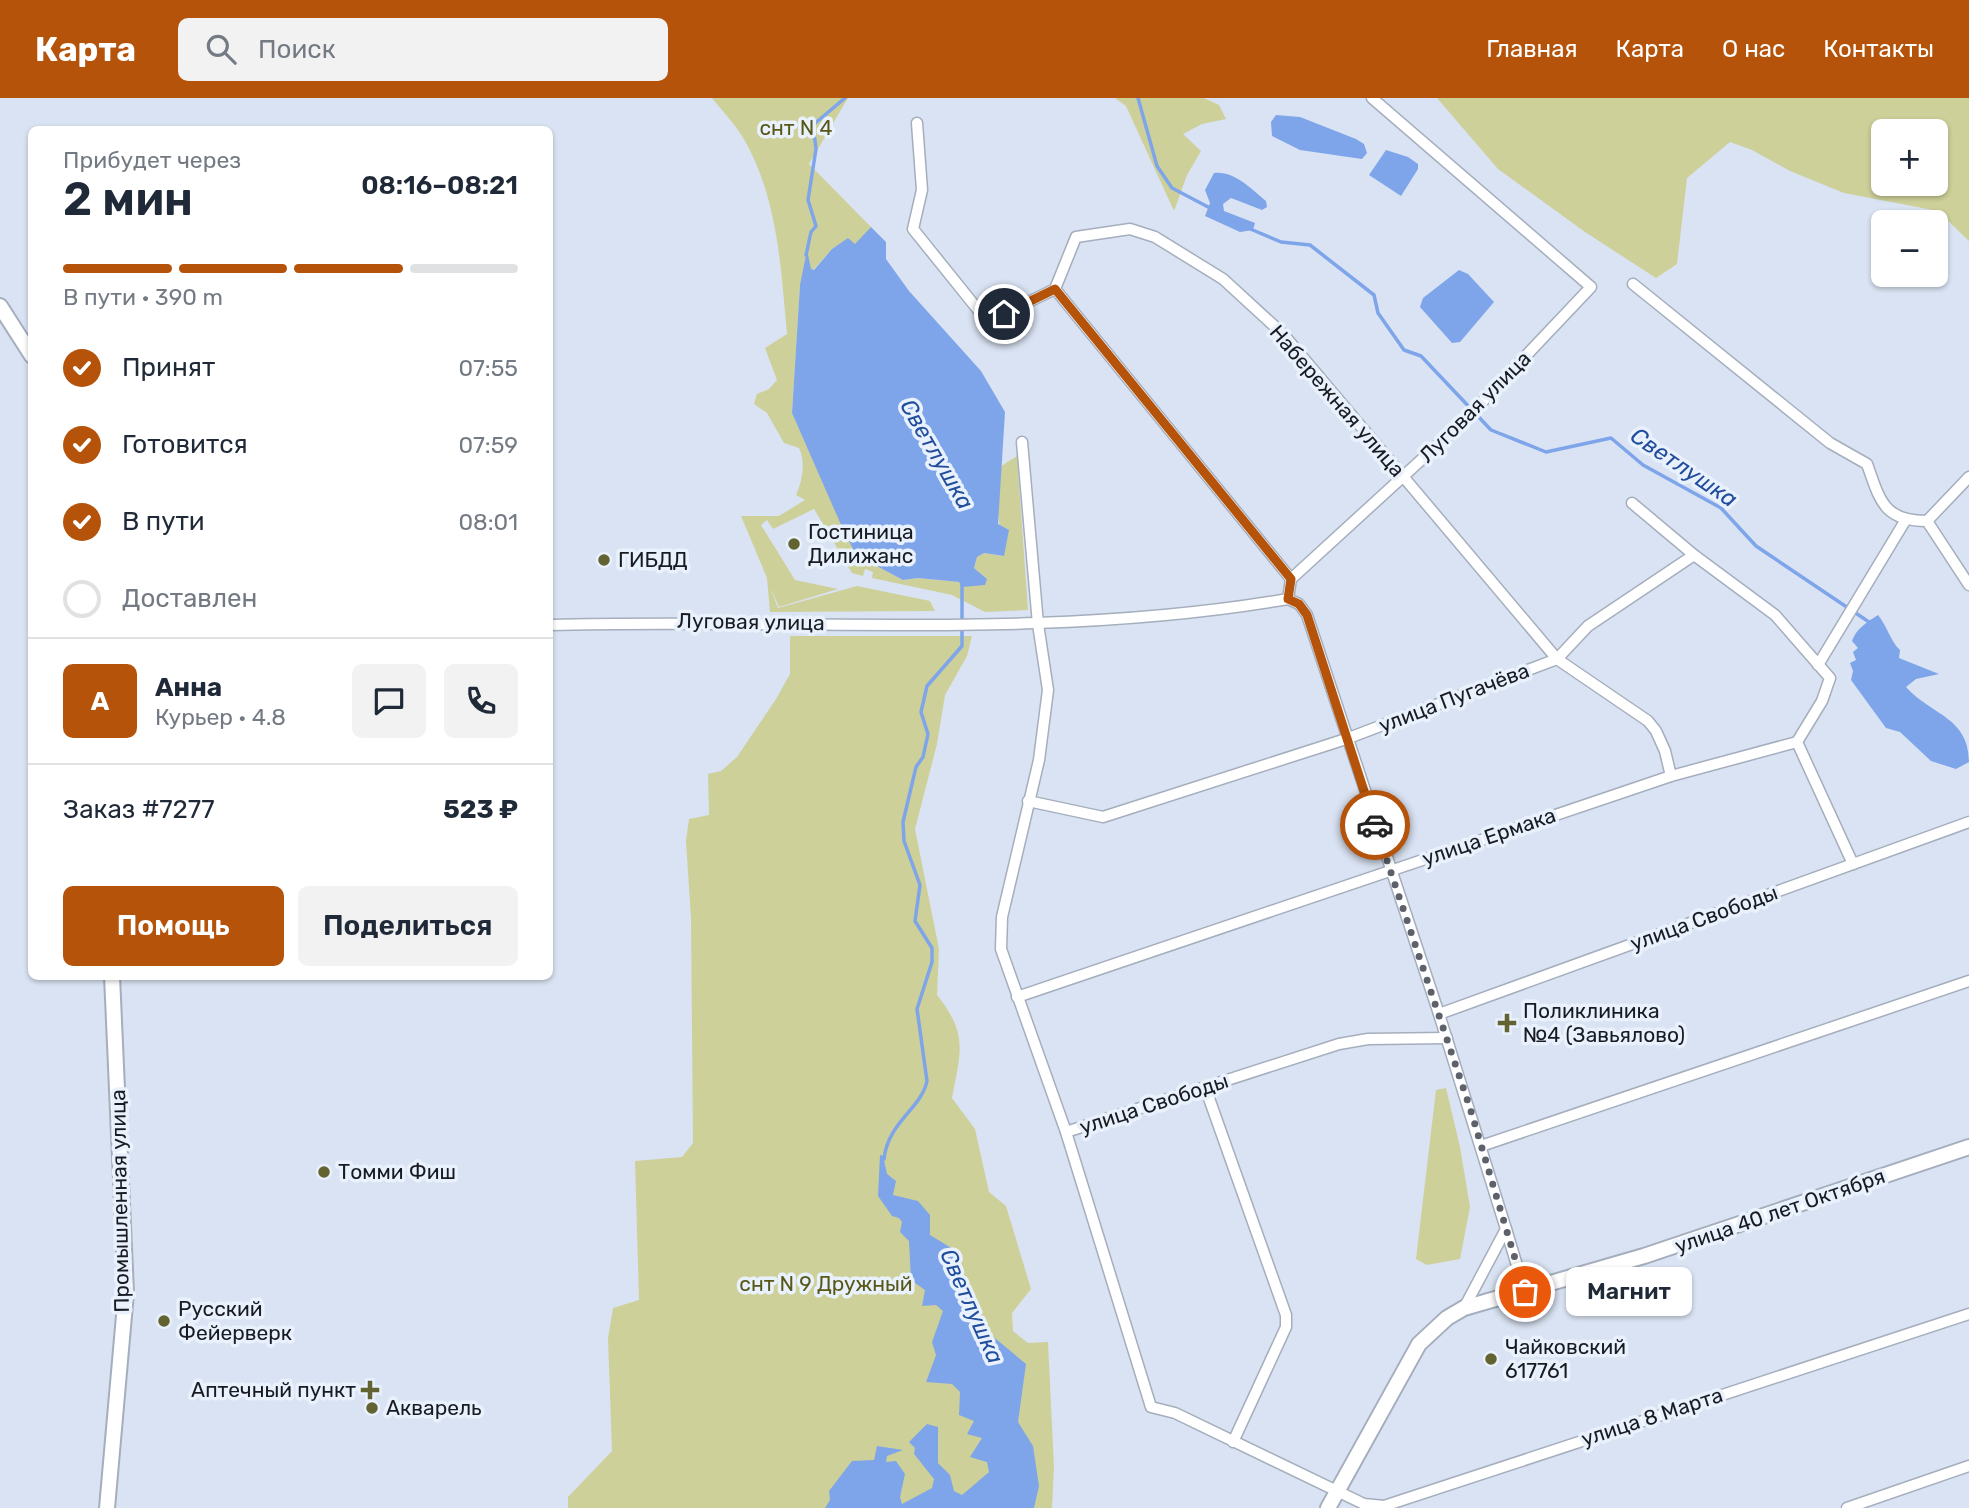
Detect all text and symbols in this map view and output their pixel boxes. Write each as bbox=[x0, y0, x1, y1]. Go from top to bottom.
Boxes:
search box bbox=[178, 18, 668, 81]
text: Карта bbox=[35, 30, 136, 69]
icon: search bbox=[202, 30, 240, 68]
text: Поиск bbox=[258, 34, 336, 65]
text: Главная bbox=[1486, 35, 1578, 63]
text: Карта bbox=[1616, 35, 1684, 63]
text: О нас bbox=[1722, 35, 1785, 63]
text: Контакты bbox=[1823, 35, 1934, 63]
park label: снт N 4 bbox=[759, 115, 833, 140]
map controls bbox=[1871, 119, 1948, 287]
button: + bbox=[1871, 119, 1948, 196]
text: Прибудет через bbox=[63, 146, 241, 174]
text: 08:16–08:21 bbox=[361, 170, 518, 201]
text: 2 мин bbox=[63, 172, 193, 227]
button: − bbox=[1871, 210, 1948, 287]
text: В пути · 390 m bbox=[63, 283, 223, 311]
pin bbox=[974, 284, 1034, 344]
icon: home bbox=[985, 295, 1023, 333]
street label: Набережная улица bbox=[1265, 320, 1410, 482]
street label: Луговая улица bbox=[1414, 346, 1536, 468]
icon: check bbox=[63, 349, 101, 387]
text: Принят bbox=[122, 352, 215, 383]
text: 07:55 bbox=[458, 354, 518, 382]
water label: Светлушка bbox=[894, 394, 980, 514]
water label: Светлушка bbox=[1625, 421, 1743, 513]
icon: check bbox=[63, 426, 101, 464]
text: Готовится bbox=[122, 429, 248, 460]
text: 07:59 bbox=[458, 431, 518, 459]
icon: check bbox=[63, 503, 101, 541]
text: В пути bbox=[122, 506, 205, 537]
text: 08:01 bbox=[458, 508, 518, 536]
place label: Гостиница Дилижанс bbox=[808, 519, 914, 568]
marker: Гостиница Дилижанс bbox=[786, 536, 802, 552]
place label: ГИБДД bbox=[618, 547, 688, 572]
marker: ГИБДД bbox=[596, 552, 612, 568]
text: Доставлен bbox=[122, 583, 257, 614]
street label: Луговая улица bbox=[677, 608, 825, 635]
street label: улица Пугачёва bbox=[1375, 657, 1533, 738]
button: chat bbox=[352, 664, 426, 738]
button: phone bbox=[444, 664, 518, 738]
text: Анна bbox=[155, 672, 222, 703]
text: А bbox=[91, 686, 109, 717]
text: Курьер · 4.8 bbox=[155, 703, 286, 731]
courier bbox=[1340, 790, 1410, 860]
text: Заказ #7277 bbox=[63, 794, 214, 825]
text: 523 ₽ bbox=[443, 794, 518, 825]
street label: улица Ермака bbox=[1419, 802, 1559, 871]
icon: car bbox=[1356, 806, 1394, 844]
street label: улица Свободы bbox=[1627, 879, 1781, 956]
button: Помощь bbox=[63, 886, 284, 966]
button: Поделиться bbox=[298, 886, 518, 966]
place label: Поликлиника №4 (Завьялово) bbox=[1523, 998, 1685, 1047]
marker: Поликлиника №4 (Завьялово) bbox=[1497, 1013, 1517, 1033]
street label: улица Свободы bbox=[1076, 1068, 1231, 1139]
street label: Промышленная улица bbox=[105, 1089, 134, 1313]
place label: Томми Фиш bbox=[338, 1159, 456, 1184]
street label: улица 40 лет Октября bbox=[1671, 1163, 1888, 1258]
marker: Томми Фиш bbox=[316, 1164, 332, 1180]
water label: Светлушка bbox=[934, 1244, 1010, 1368]
pin bbox=[1495, 1262, 1555, 1322]
callout: Магнит bbox=[1567, 1268, 1693, 1316]
park label: снт N 9 Дружный bbox=[739, 1271, 913, 1296]
icon: bag bbox=[1506, 1273, 1544, 1311]
text: Магнит bbox=[1587, 1277, 1671, 1305]
place label: Русский Фейерверк bbox=[178, 1296, 292, 1345]
marker: Русский Фейерверк bbox=[156, 1313, 172, 1329]
place label: Чайковский 617761 bbox=[1505, 1334, 1626, 1383]
marker: Чайковский 617761 bbox=[1483, 1351, 1499, 1367]
place label: Аптечный пункт bbox=[191, 1377, 356, 1402]
marker: Аптечный пункт bbox=[362, 1382, 378, 1398]
street label: улица 8 Марта bbox=[1578, 1382, 1726, 1451]
place label: Акварель bbox=[386, 1395, 482, 1420]
marker: Акварель bbox=[364, 1400, 380, 1416]

